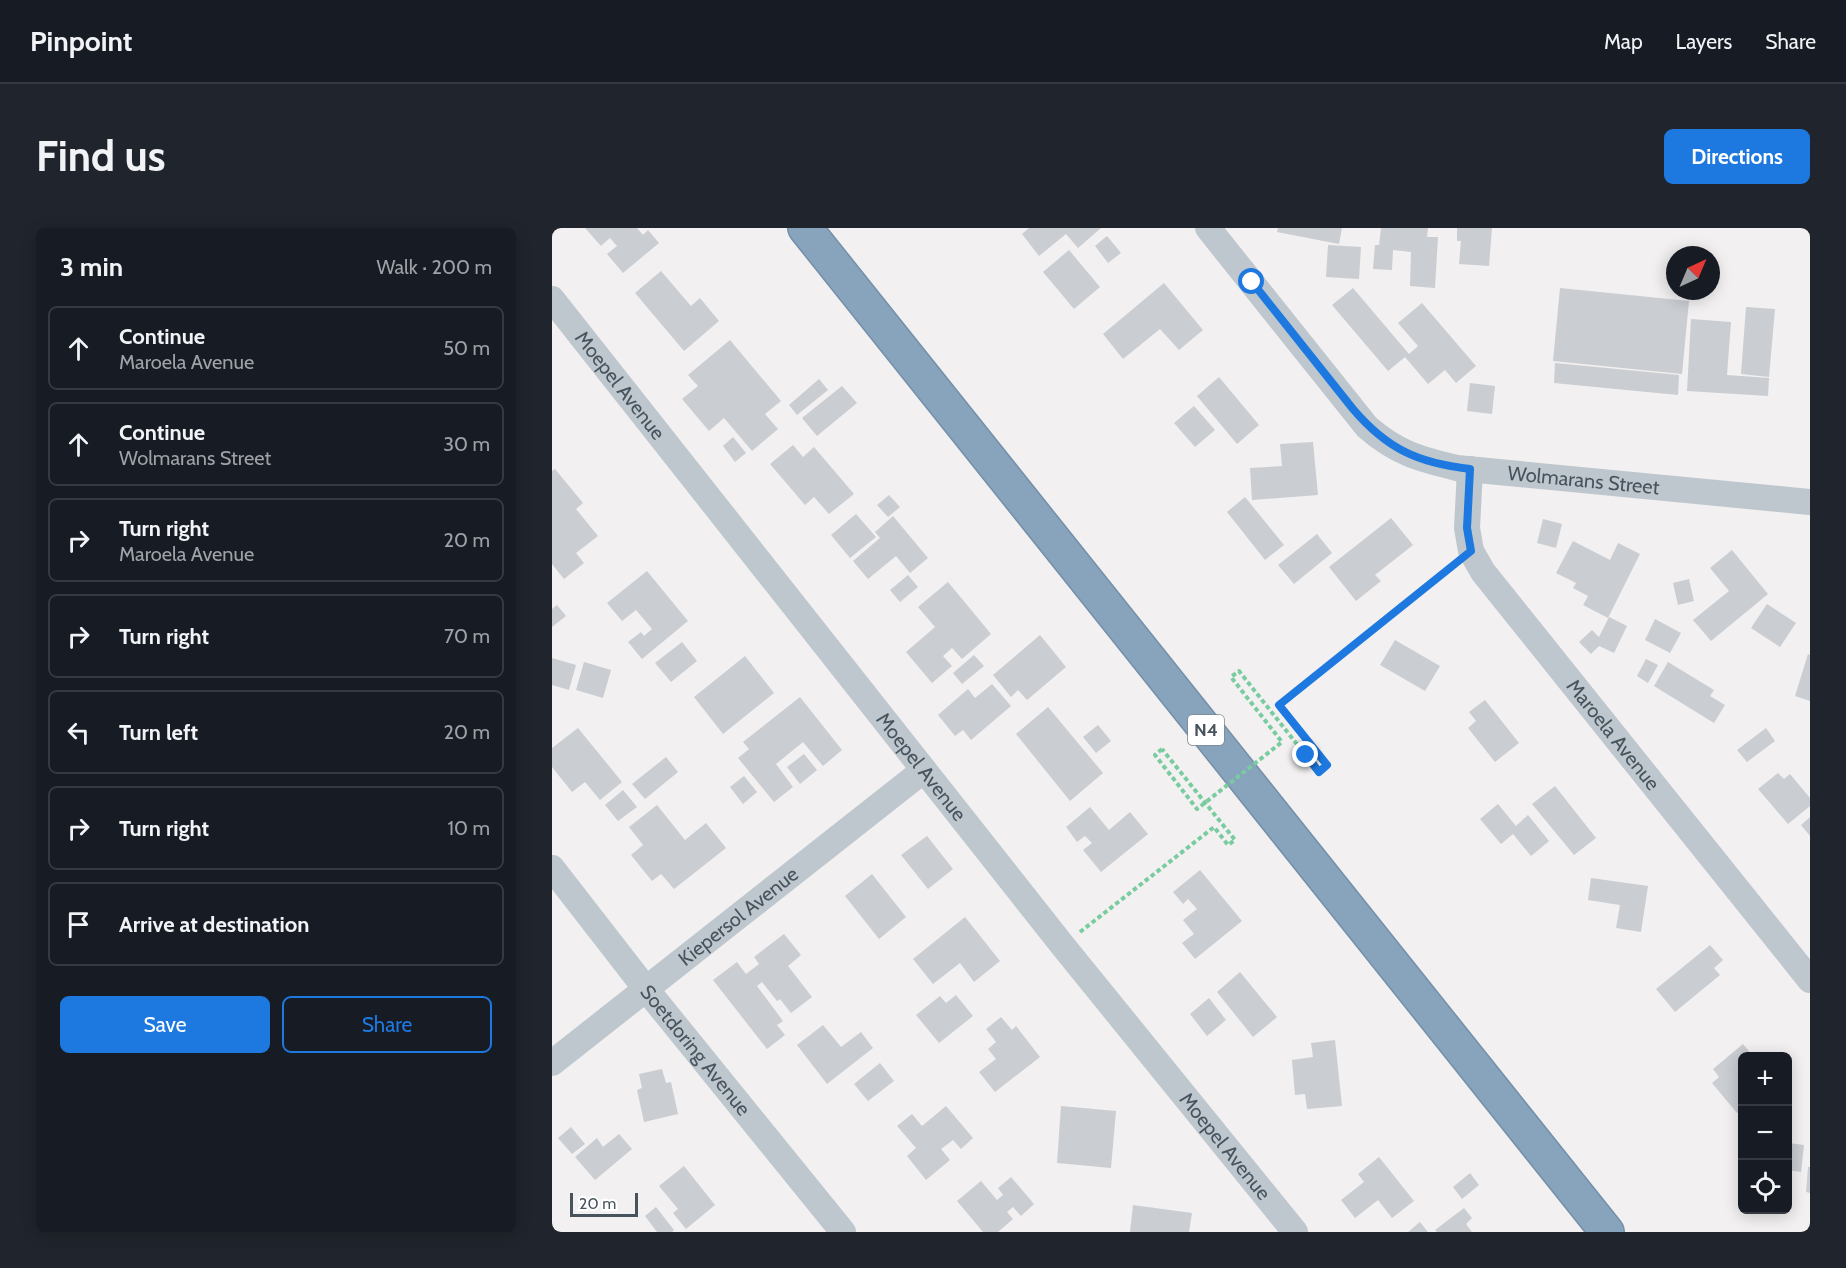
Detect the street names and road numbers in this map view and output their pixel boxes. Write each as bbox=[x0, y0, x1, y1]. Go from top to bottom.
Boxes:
street label: Moepel Avenue bbox=[570, 326, 670, 444]
street label: Wolmarans Street bbox=[1507, 461, 1661, 499]
street label: Maroela Avenue bbox=[1562, 674, 1665, 795]
street label: Moepel Avenue bbox=[871, 708, 972, 826]
road number: N4 bbox=[1188, 715, 1224, 745]
street label: Kiepersol Avenue bbox=[673, 862, 803, 971]
street label: Soetdoring Avenue bbox=[635, 980, 756, 1120]
street label: Moepel Avenue bbox=[1175, 1087, 1276, 1205]

